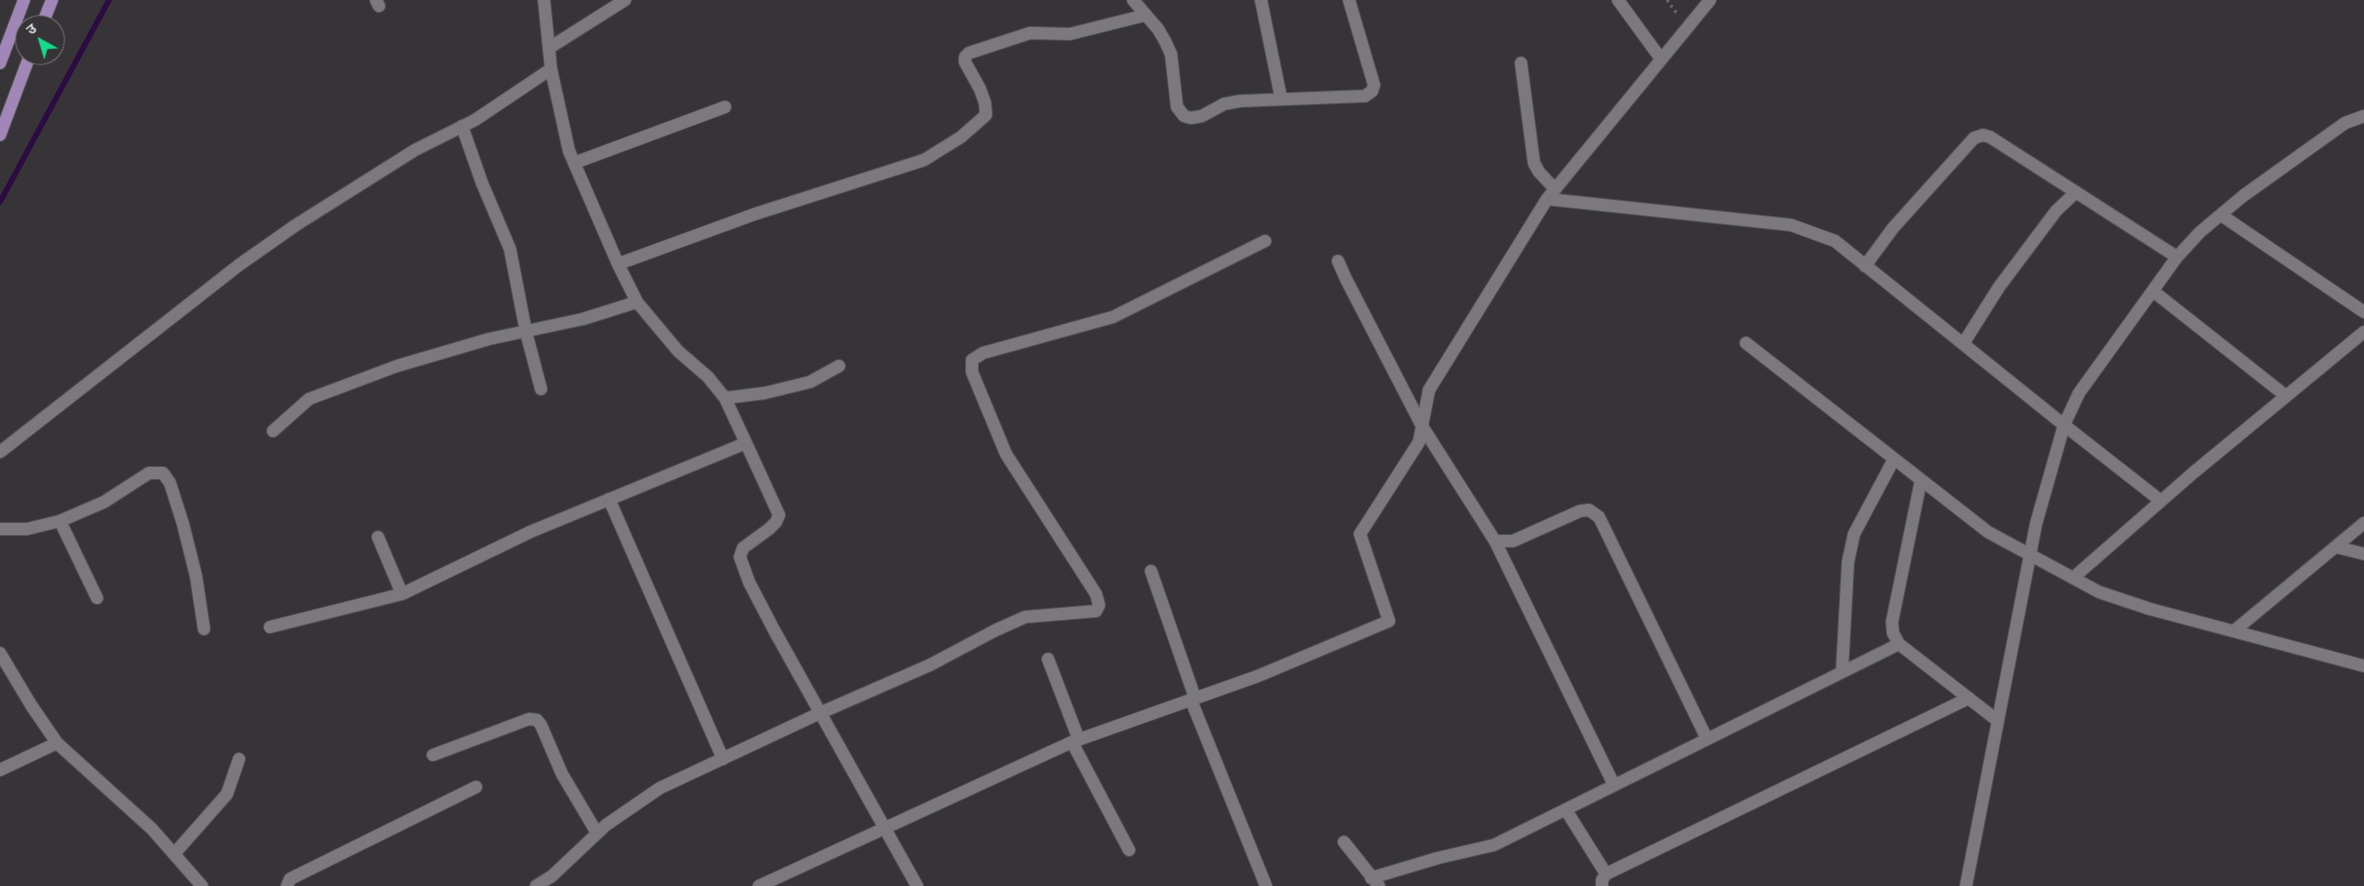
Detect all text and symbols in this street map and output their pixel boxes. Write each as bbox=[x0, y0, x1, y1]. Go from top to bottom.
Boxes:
north arrow bbox=[15, 15, 65, 65]
text: उ bbox=[22, 20, 40, 39]

